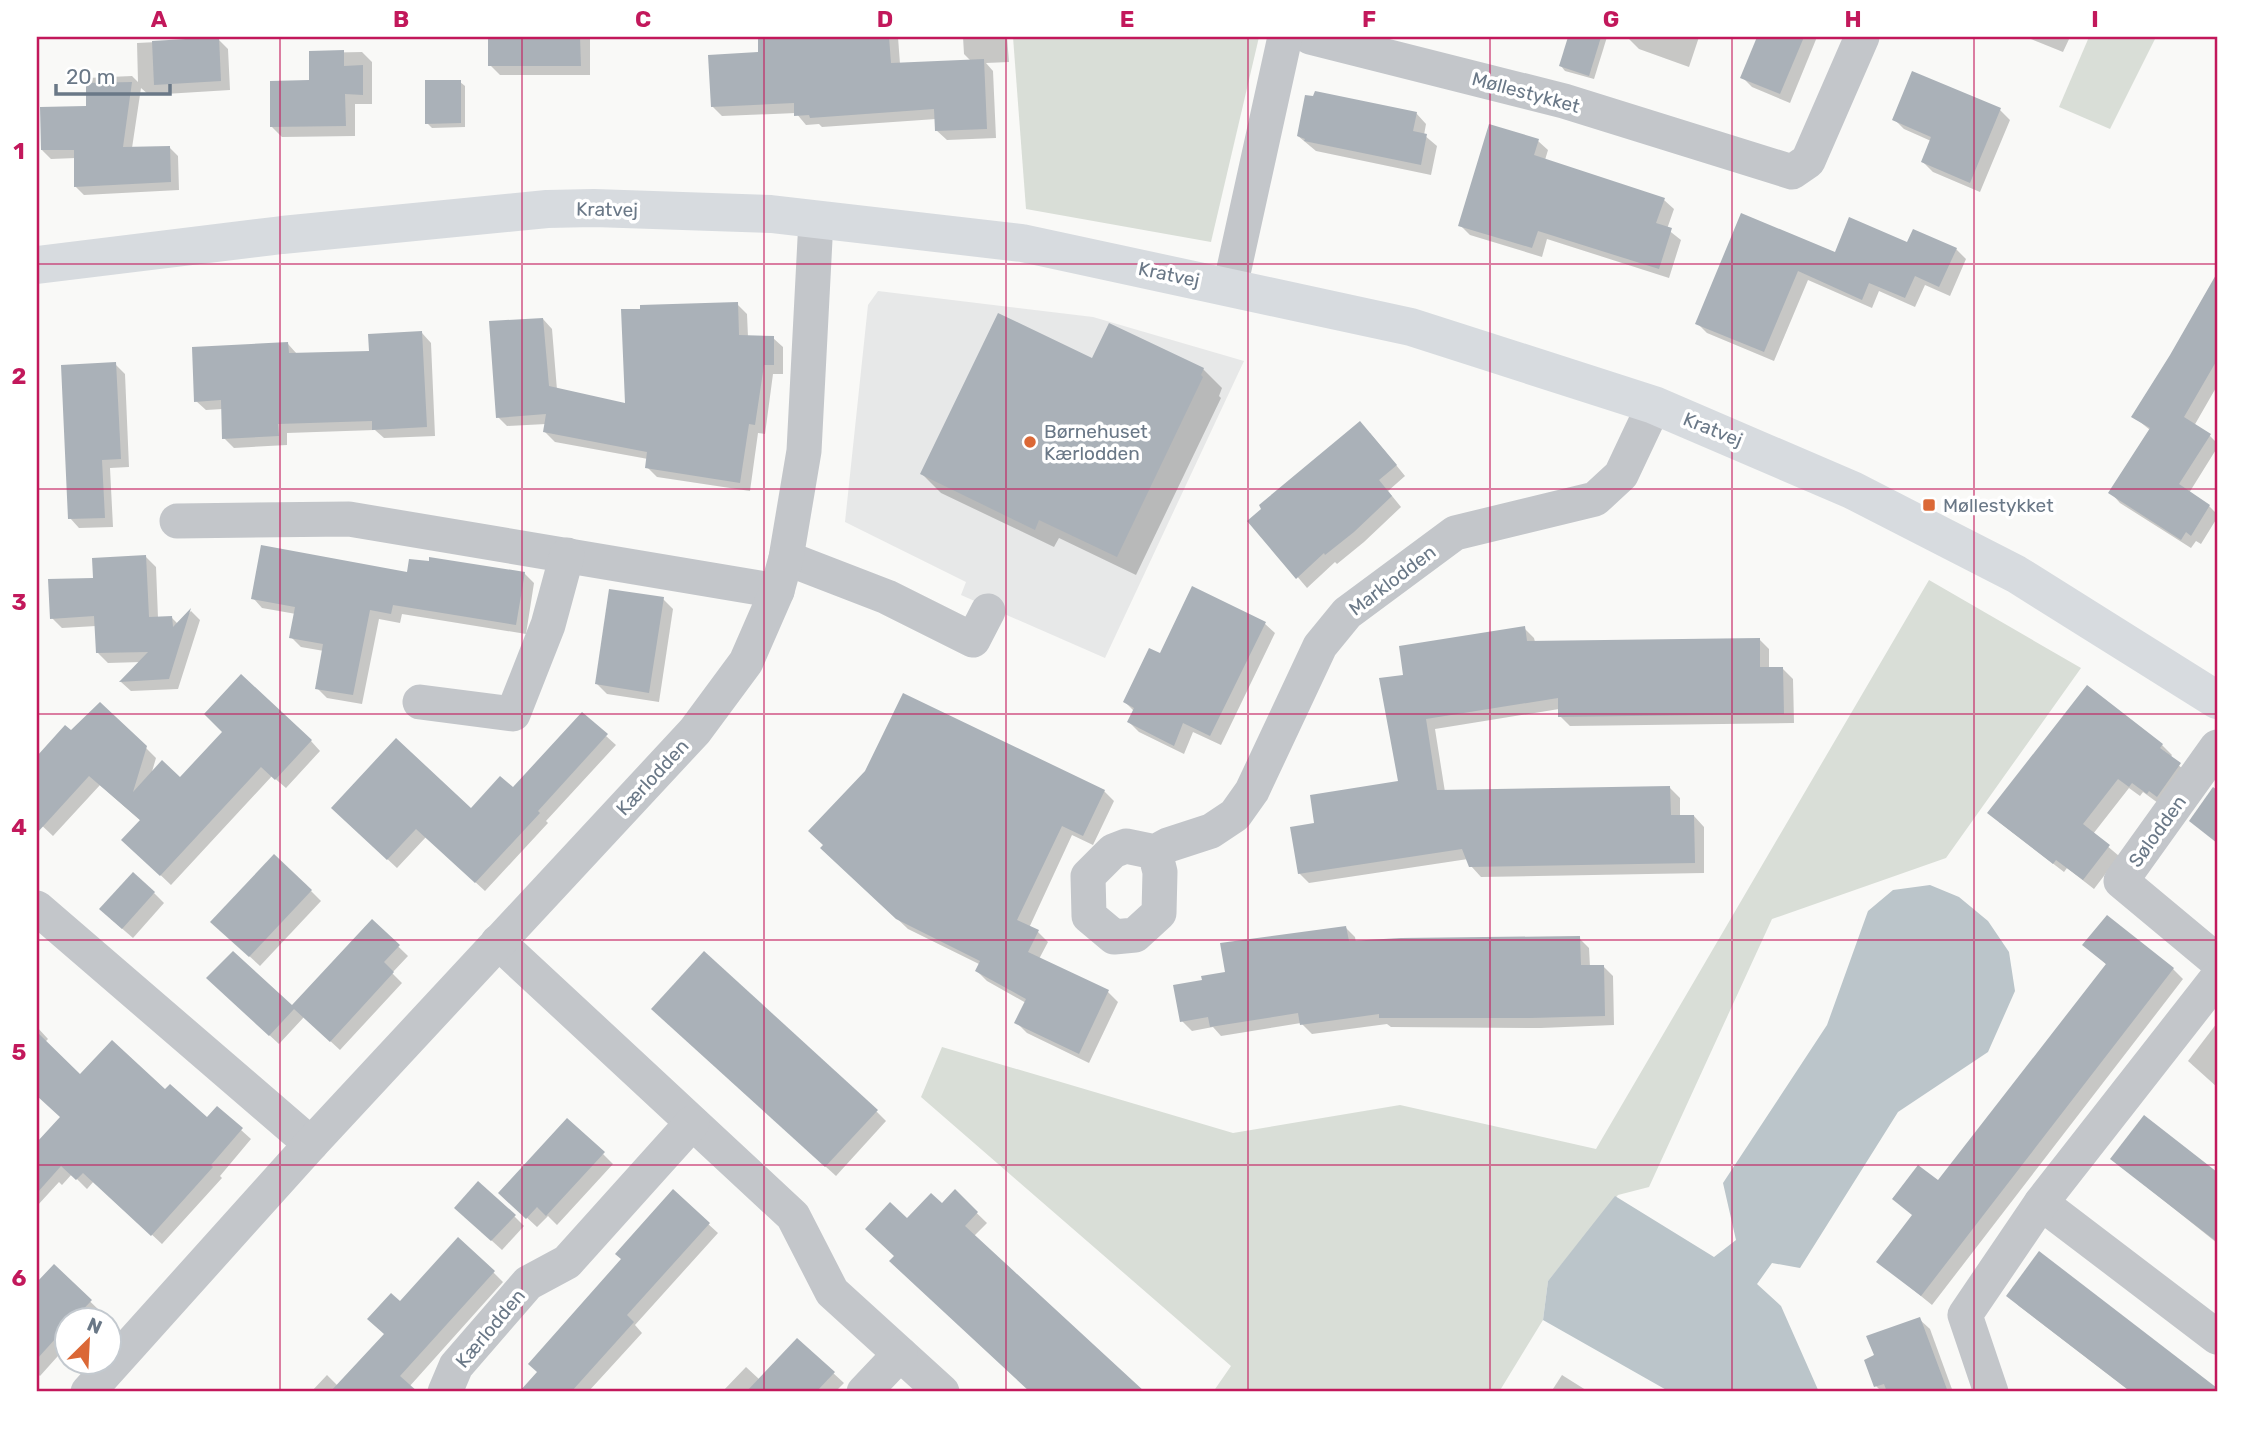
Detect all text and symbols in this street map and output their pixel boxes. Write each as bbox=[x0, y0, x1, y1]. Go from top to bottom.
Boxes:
text: A bbox=[151, 5, 168, 33]
text: B bbox=[393, 5, 409, 33]
text: C bbox=[635, 5, 651, 33]
text: D bbox=[877, 5, 893, 33]
text: E bbox=[1120, 5, 1134, 33]
text: F bbox=[1362, 5, 1376, 33]
text: G bbox=[1603, 5, 1619, 33]
text: H bbox=[1844, 5, 1862, 33]
text: I bbox=[2091, 5, 2099, 33]
scale bar bbox=[56, 52, 170, 96]
text: 20 m bbox=[66, 64, 115, 89]
street label: Møllestykket bbox=[1469, 67, 1583, 118]
text: 1 bbox=[13, 137, 25, 165]
street label: Kratvej bbox=[576, 197, 638, 222]
street label: Kratvej bbox=[1136, 257, 1202, 292]
text: 2 bbox=[12, 362, 26, 390]
street label: Kratvej bbox=[1680, 407, 1746, 452]
place label: Børnehuset Kærlodden bbox=[1044, 420, 1148, 465]
marker: Børnehuset Kærlodden bbox=[1022, 434, 1038, 450]
place label: Møllestykket bbox=[1943, 494, 2054, 517]
marker: Møllestykket bbox=[1921, 497, 1937, 513]
street label: Marklodden bbox=[1344, 540, 1440, 621]
text: 3 bbox=[11, 588, 27, 616]
street label: Kærlodden bbox=[611, 734, 693, 820]
street label: Sølodden bbox=[2124, 791, 2191, 872]
text: 4 bbox=[11, 813, 27, 841]
text: 5 bbox=[12, 1038, 27, 1066]
text: 6 bbox=[12, 1264, 27, 1292]
street label: Kærlodden bbox=[451, 1284, 530, 1372]
north arrow bbox=[52, 1306, 122, 1376]
text: N bbox=[84, 1313, 106, 1339]

